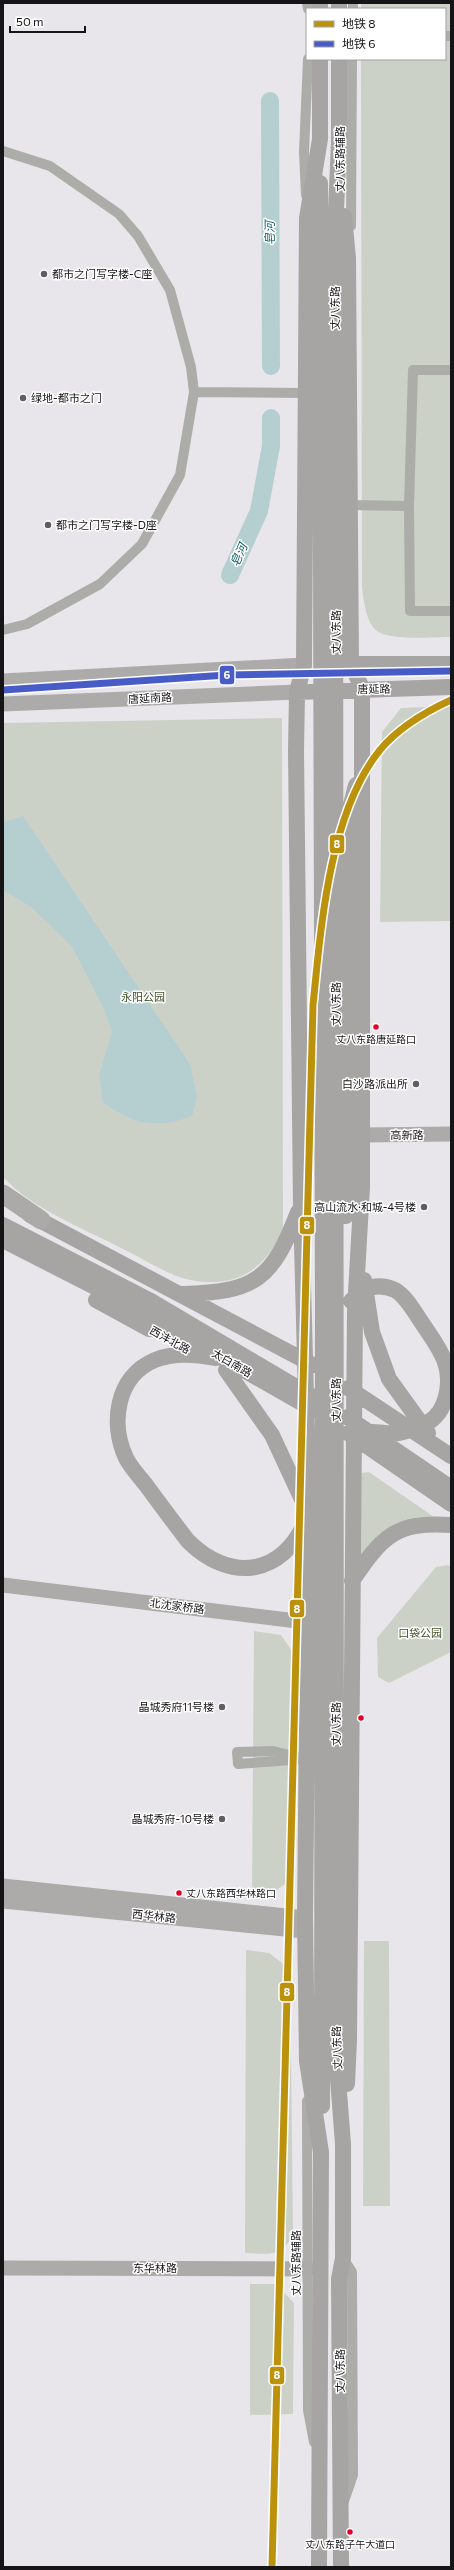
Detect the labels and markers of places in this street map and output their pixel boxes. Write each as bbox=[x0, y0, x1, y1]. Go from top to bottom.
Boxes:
place label: 都市之门写字楼-C座 bbox=[52, 267, 152, 280]
marker: 都市之门写字楼-C座 bbox=[39, 269, 49, 279]
place label: 绿地-都市之门 bbox=[31, 391, 102, 404]
marker: 绿地-都市之门 bbox=[18, 393, 28, 403]
place label: 都市之门写字楼-D座 bbox=[56, 518, 157, 531]
marker: 都市之门写字楼-D座 bbox=[43, 520, 53, 530]
marker: 丈八东路唐延路口 bbox=[371, 1022, 381, 1032]
place label: 丈八东路唐延路口 bbox=[336, 1033, 416, 1045]
place label: 白沙路派出所 bbox=[342, 1077, 408, 1090]
marker: 白沙路派出所 bbox=[411, 1079, 421, 1089]
place label: 高山流水·和城-4号楼 bbox=[314, 1200, 416, 1213]
marker: 高山流水·和城-4号楼 bbox=[419, 1202, 429, 1212]
place label: 晶城秀府11号楼 bbox=[139, 1700, 214, 1713]
marker: 晶城秀府11号楼 bbox=[217, 1702, 227, 1712]
unlabelled marker bbox=[356, 1713, 366, 1723]
place label: 晶城秀府-10号楼 bbox=[131, 1812, 214, 1825]
marker: 晶城秀府-10号楼 bbox=[217, 1814, 227, 1824]
place label: 丈八东路西华林路口 bbox=[186, 1887, 276, 1899]
marker: 丈八东路西华林路口 bbox=[174, 1888, 184, 1898]
marker: 丈八东路子午大道口 bbox=[345, 2527, 355, 2537]
place label: 丈八东路子午大道口 bbox=[305, 2538, 395, 2550]

